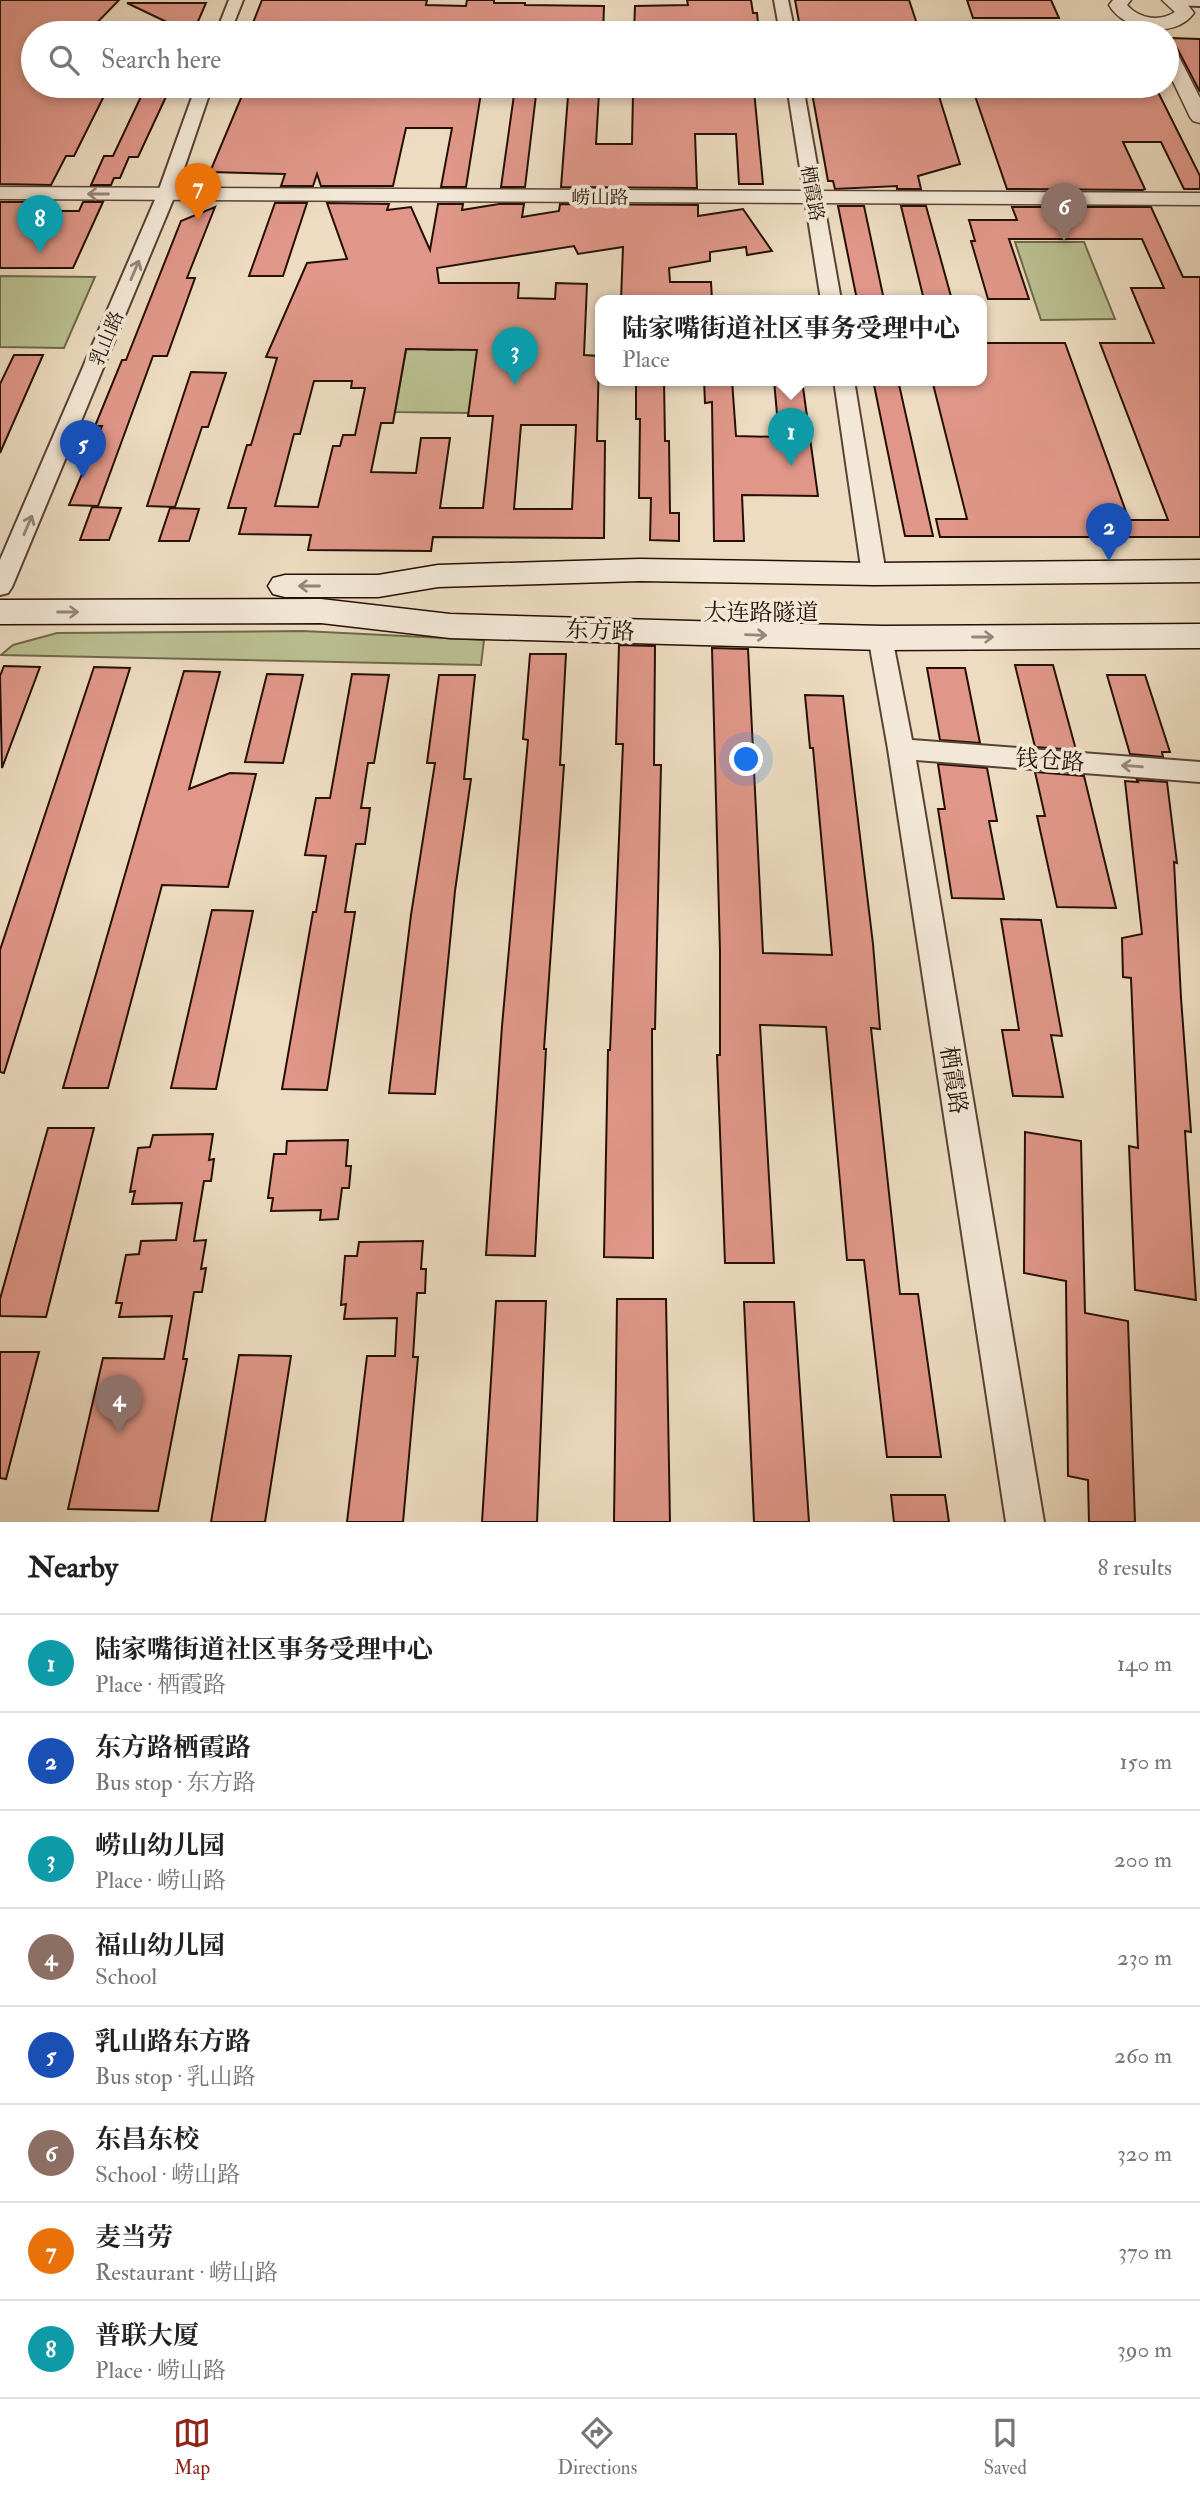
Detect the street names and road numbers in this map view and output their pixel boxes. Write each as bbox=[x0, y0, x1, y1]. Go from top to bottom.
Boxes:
street label: 栖霞路 bbox=[795, 163, 829, 223]
street label: 崂山路 bbox=[571, 186, 629, 210]
street label: 乳山路 bbox=[85, 307, 129, 369]
street label: 大连路隧道 bbox=[704, 598, 819, 627]
street label: 东方路 bbox=[565, 615, 635, 646]
street label: 钱仓路 bbox=[1015, 744, 1085, 777]
street label: 栖霞路 bbox=[934, 1044, 973, 1116]

